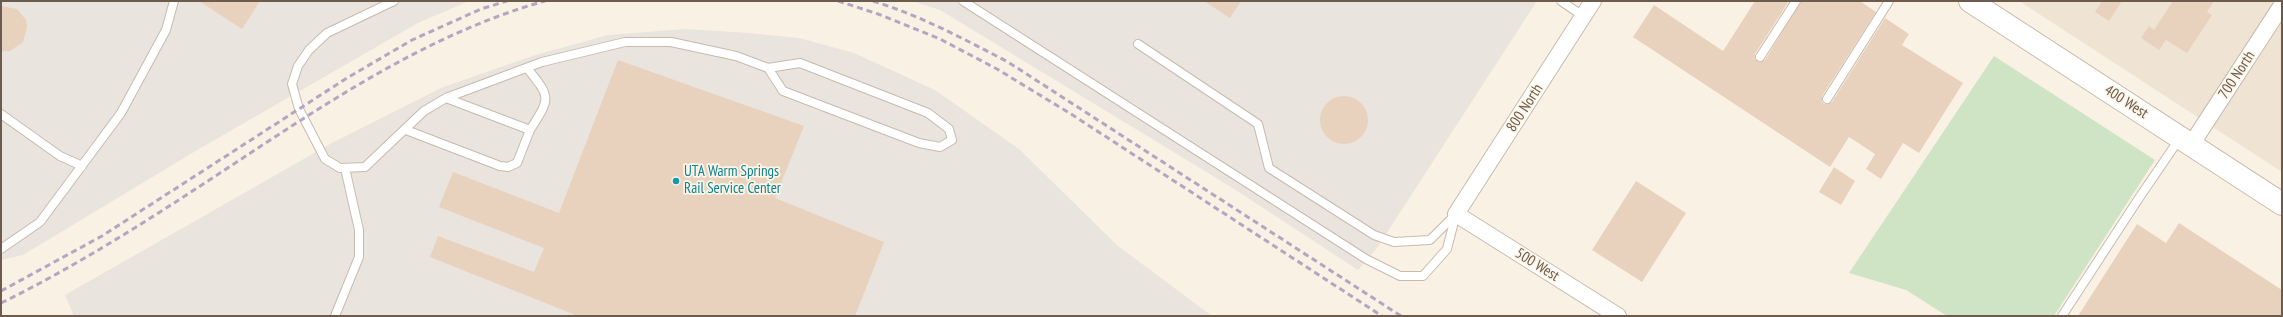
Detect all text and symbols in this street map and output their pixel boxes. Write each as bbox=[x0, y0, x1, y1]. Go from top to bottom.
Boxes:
street label: 700 North bbox=[2215, 48, 2259, 102]
street label: 800 North bbox=[1503, 81, 1547, 135]
street label: 400 West bbox=[2101, 81, 2151, 123]
place label: UTA Warm Springs Rail Service Center bbox=[684, 163, 781, 198]
marker: UTA Warm Springs Rail Service Center bbox=[671, 176, 681, 186]
street label: 500 West bbox=[1512, 245, 1562, 285]

